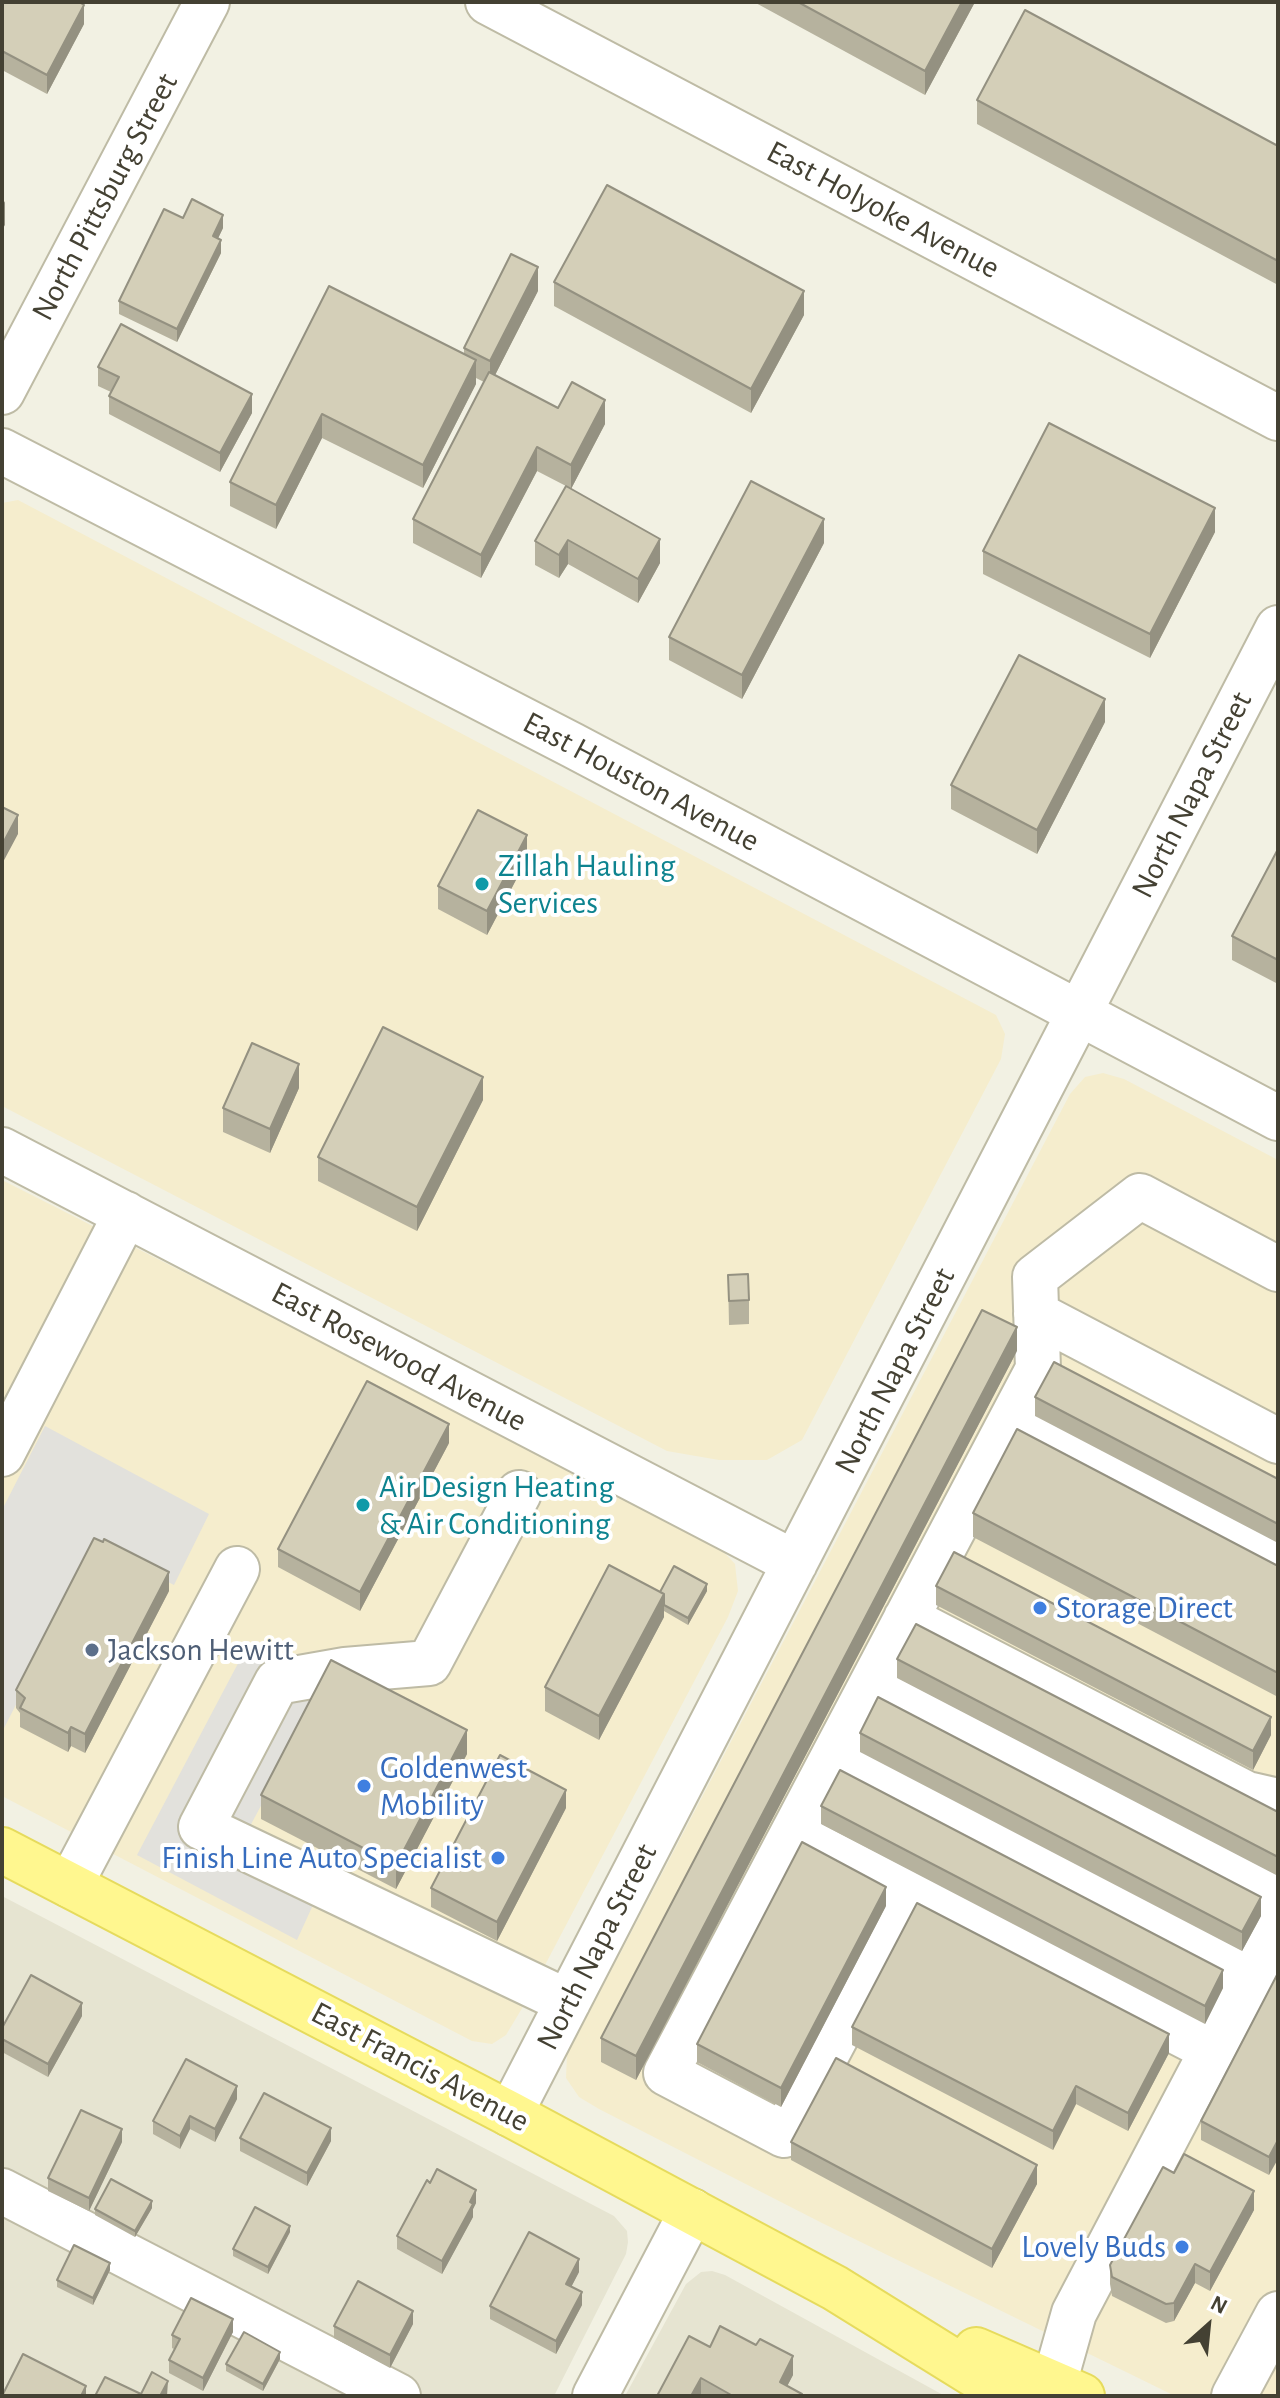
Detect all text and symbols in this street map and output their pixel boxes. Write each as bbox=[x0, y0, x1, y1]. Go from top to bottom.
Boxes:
street label: North Pittsburg Street bbox=[24, 67, 186, 327]
street label: East Holyoke Avenue bbox=[760, 132, 1006, 288]
street label: North Napa Street bbox=[1123, 685, 1261, 905]
street label: East Houston Avenue bbox=[516, 703, 766, 861]
place label: Zillah Hauling Services bbox=[498, 847, 675, 922]
marker: Zillah Hauling Services bbox=[473, 875, 491, 893]
street label: North Napa Street bbox=[826, 1261, 964, 1481]
street label: East Rosewood Avenue bbox=[265, 1274, 533, 1440]
place label: Air Design Heating & Air Conditioning bbox=[379, 1468, 614, 1543]
marker: Air Design Heating & Air Conditioning bbox=[354, 1496, 372, 1514]
place label: Storage Direct bbox=[1056, 1589, 1233, 1627]
marker: Storage Direct bbox=[1031, 1599, 1049, 1617]
place label: Jackson Hewitt bbox=[108, 1631, 294, 1669]
marker: Jackson Hewitt bbox=[83, 1641, 101, 1659]
place label: Goldenwest Mobility bbox=[380, 1749, 527, 1824]
marker: Goldenwest Mobility bbox=[355, 1777, 373, 1795]
street label: North Napa Street bbox=[528, 1837, 666, 2057]
place label: Finish Line Auto Specialist bbox=[161, 1839, 482, 1877]
marker: Finish Line Auto Specialist bbox=[489, 1849, 507, 1867]
street label: East Francis Avenue bbox=[305, 1993, 535, 2141]
place label: Lovely Buds bbox=[1021, 2228, 1166, 2266]
marker: Lovely Buds bbox=[1173, 2238, 1191, 2256]
north arrow bbox=[1168, 2286, 1248, 2366]
text: N bbox=[1207, 2291, 1231, 2318]

